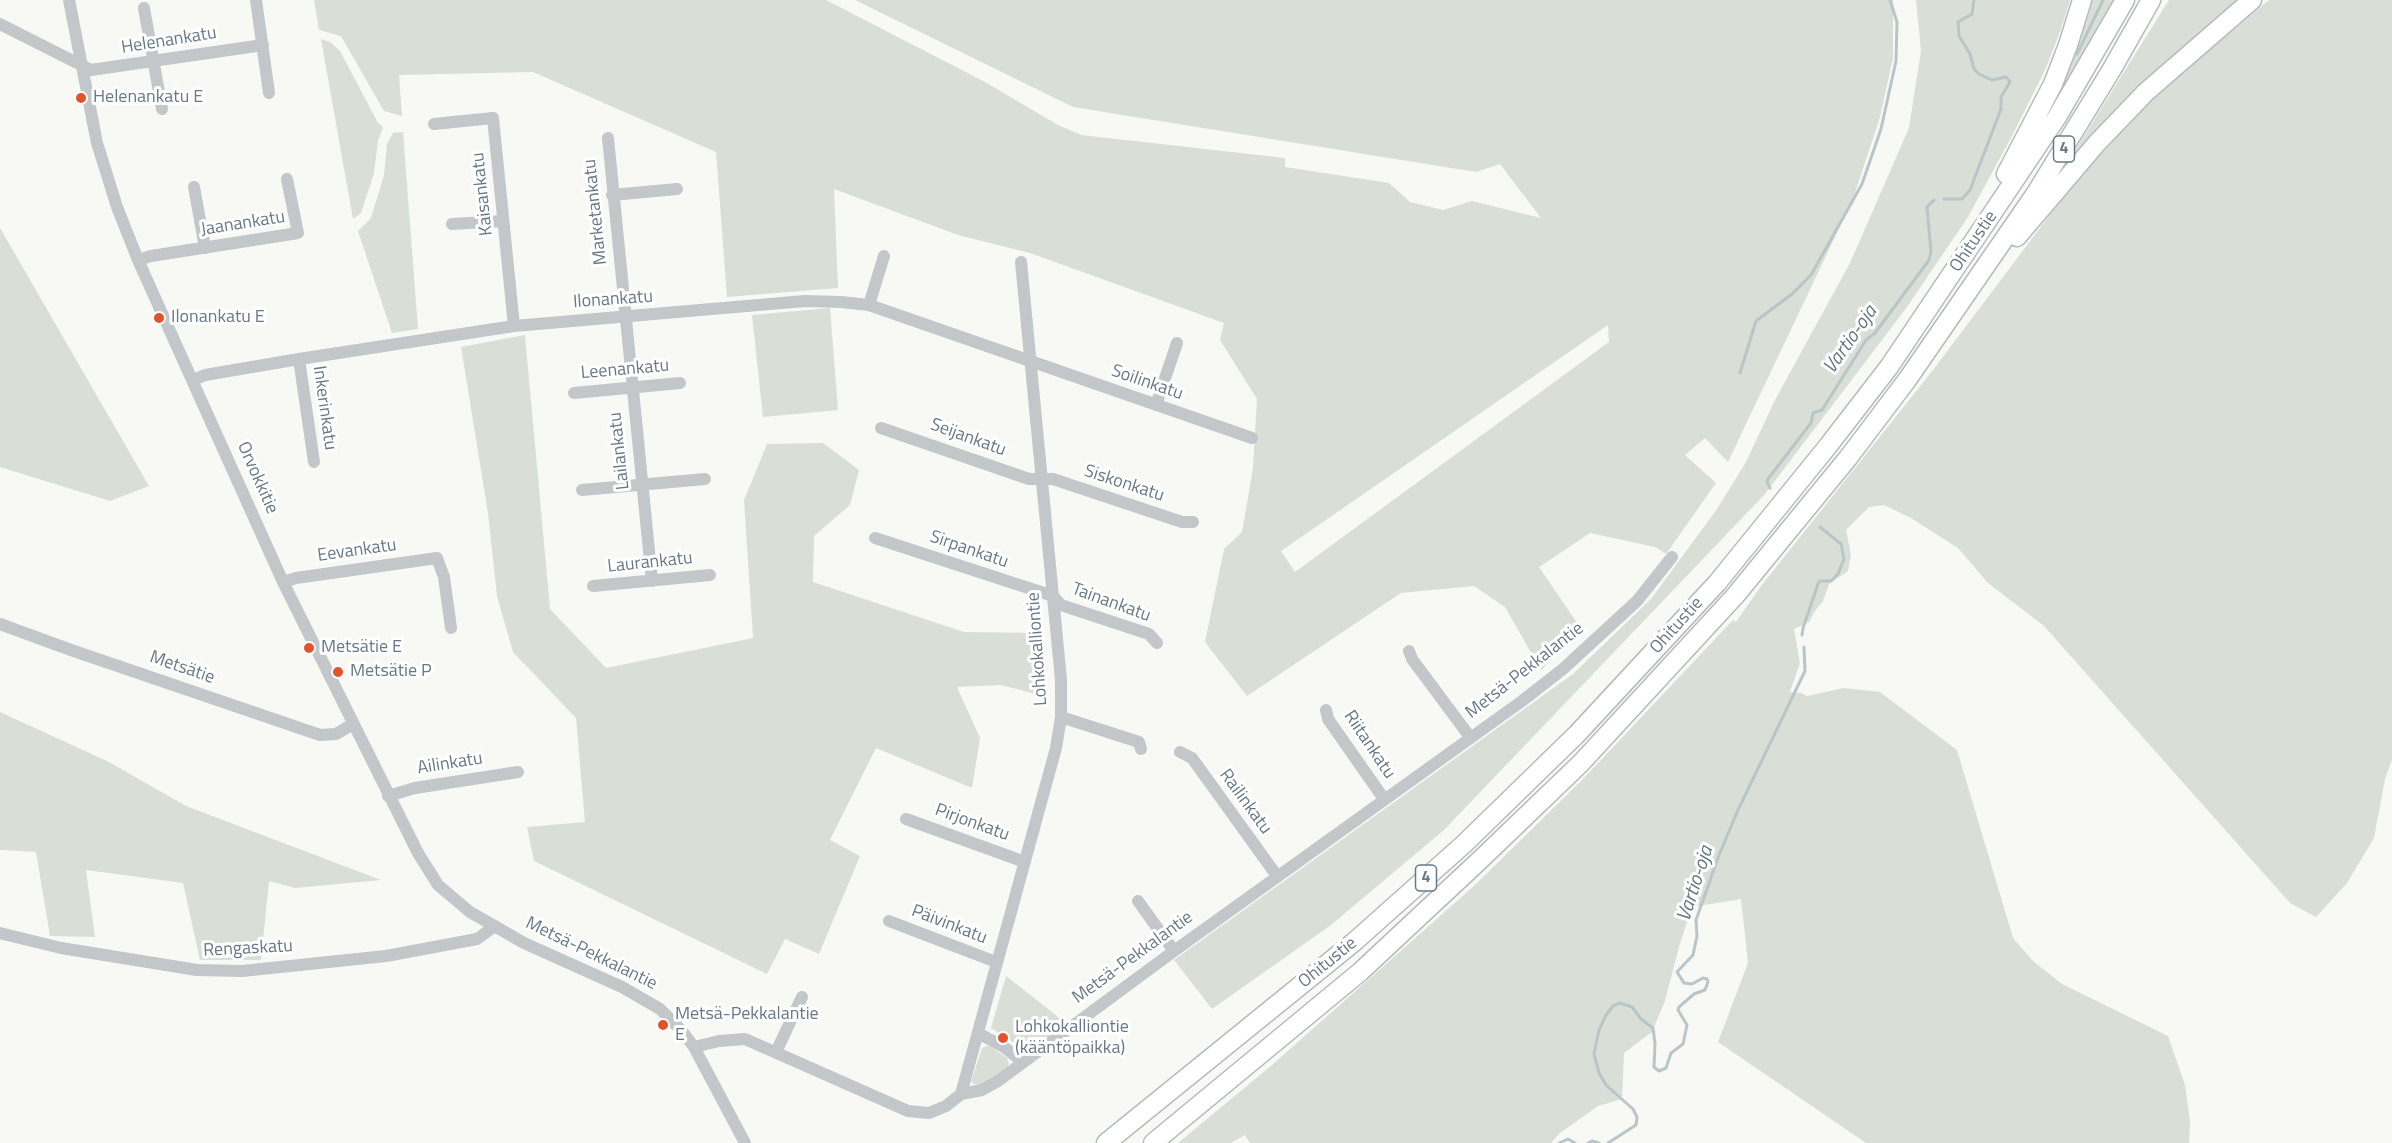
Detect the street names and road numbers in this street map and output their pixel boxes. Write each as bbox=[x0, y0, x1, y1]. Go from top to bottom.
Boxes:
street label: Helenankatu bbox=[120, 23, 218, 59]
road number: 4 bbox=[2054, 136, 2074, 162]
street label: Kaisankatu bbox=[468, 151, 498, 237]
street label: Marketankatu bbox=[580, 158, 612, 266]
street label: Jaanankatu bbox=[199, 207, 287, 241]
street label: Ohitustie bbox=[1946, 207, 2002, 277]
street label: Ilonankatu bbox=[572, 286, 654, 314]
street label: Leenankatu bbox=[580, 355, 670, 385]
street label: Soilinkatu bbox=[1108, 361, 1186, 405]
street label: Inkerinkatu bbox=[307, 364, 341, 452]
street label: Lailankatu bbox=[605, 411, 635, 491]
street label: Seijankatu bbox=[927, 414, 1009, 462]
street label: Orvokkitie bbox=[232, 439, 282, 517]
street label: Siskonkatu bbox=[1081, 461, 1167, 507]
street label: Sirpankatu bbox=[927, 527, 1011, 573]
street label: Eevankatu bbox=[316, 535, 398, 567]
street label: Laurankatu bbox=[606, 548, 694, 578]
street label: Tainankatu bbox=[1068, 579, 1154, 627]
street label: Lohkokalliontie bbox=[1023, 591, 1053, 707]
street label: Ohitustie bbox=[1646, 593, 1708, 659]
street label: Metsä-Pekkalantie bbox=[1462, 618, 1588, 724]
street label: Metsätie bbox=[147, 647, 217, 689]
street label: Riitankatu bbox=[1338, 707, 1400, 783]
street label: Ailinkatu bbox=[416, 748, 484, 780]
street label: Railinkatu bbox=[1214, 765, 1276, 839]
street label: Pirjonkatu bbox=[932, 800, 1012, 846]
road number: 4 bbox=[1416, 865, 1436, 891]
street label: Päivinkatu bbox=[908, 901, 990, 949]
street label: Metsä-Pekkalantie bbox=[1069, 907, 1197, 1009]
street label: Metsä-Pekkalantie bbox=[522, 913, 660, 995]
street label: Ohitustie bbox=[1294, 933, 1362, 993]
street label: Rengaskatu bbox=[203, 936, 293, 962]

